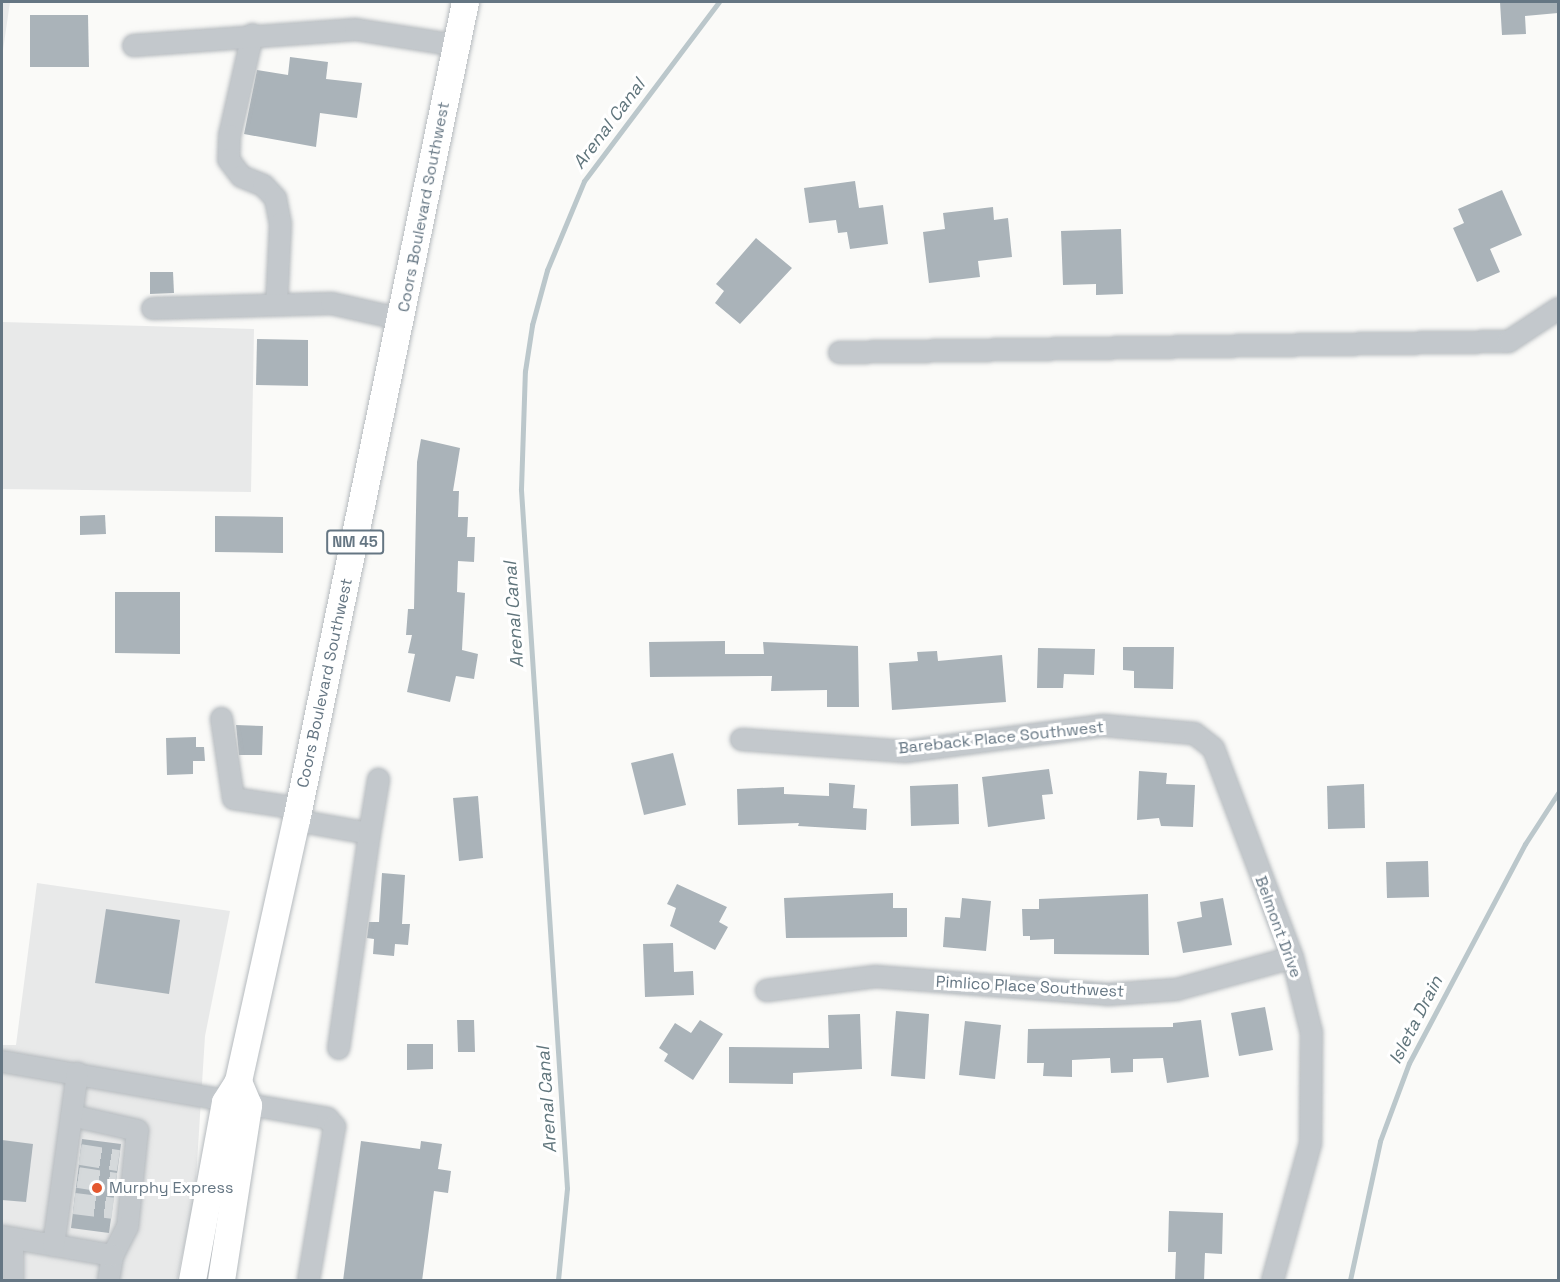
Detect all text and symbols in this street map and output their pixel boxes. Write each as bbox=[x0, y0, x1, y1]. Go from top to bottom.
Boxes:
water label: Arenal Canal bbox=[568, 75, 650, 173]
street label: Coors Boulevard Southwest bbox=[394, 100, 454, 314]
road number: NM 45 bbox=[325, 530, 385, 554]
water label: Arenal Canal bbox=[500, 561, 528, 669]
street label: Coors Boulevard Southwest bbox=[293, 576, 357, 790]
street label: Bareback Place Southwest bbox=[897, 718, 1105, 758]
street label: Belmont Drive bbox=[1251, 873, 1305, 981]
street label: Pimlico Place Southwest bbox=[935, 972, 1125, 1002]
water label: Isleta Drain bbox=[1385, 972, 1447, 1068]
water label: Arenal Canal bbox=[533, 1046, 561, 1154]
place label: Murphy Express bbox=[109, 1178, 233, 1198]
marker: Murphy Express bbox=[90, 1181, 104, 1195]

